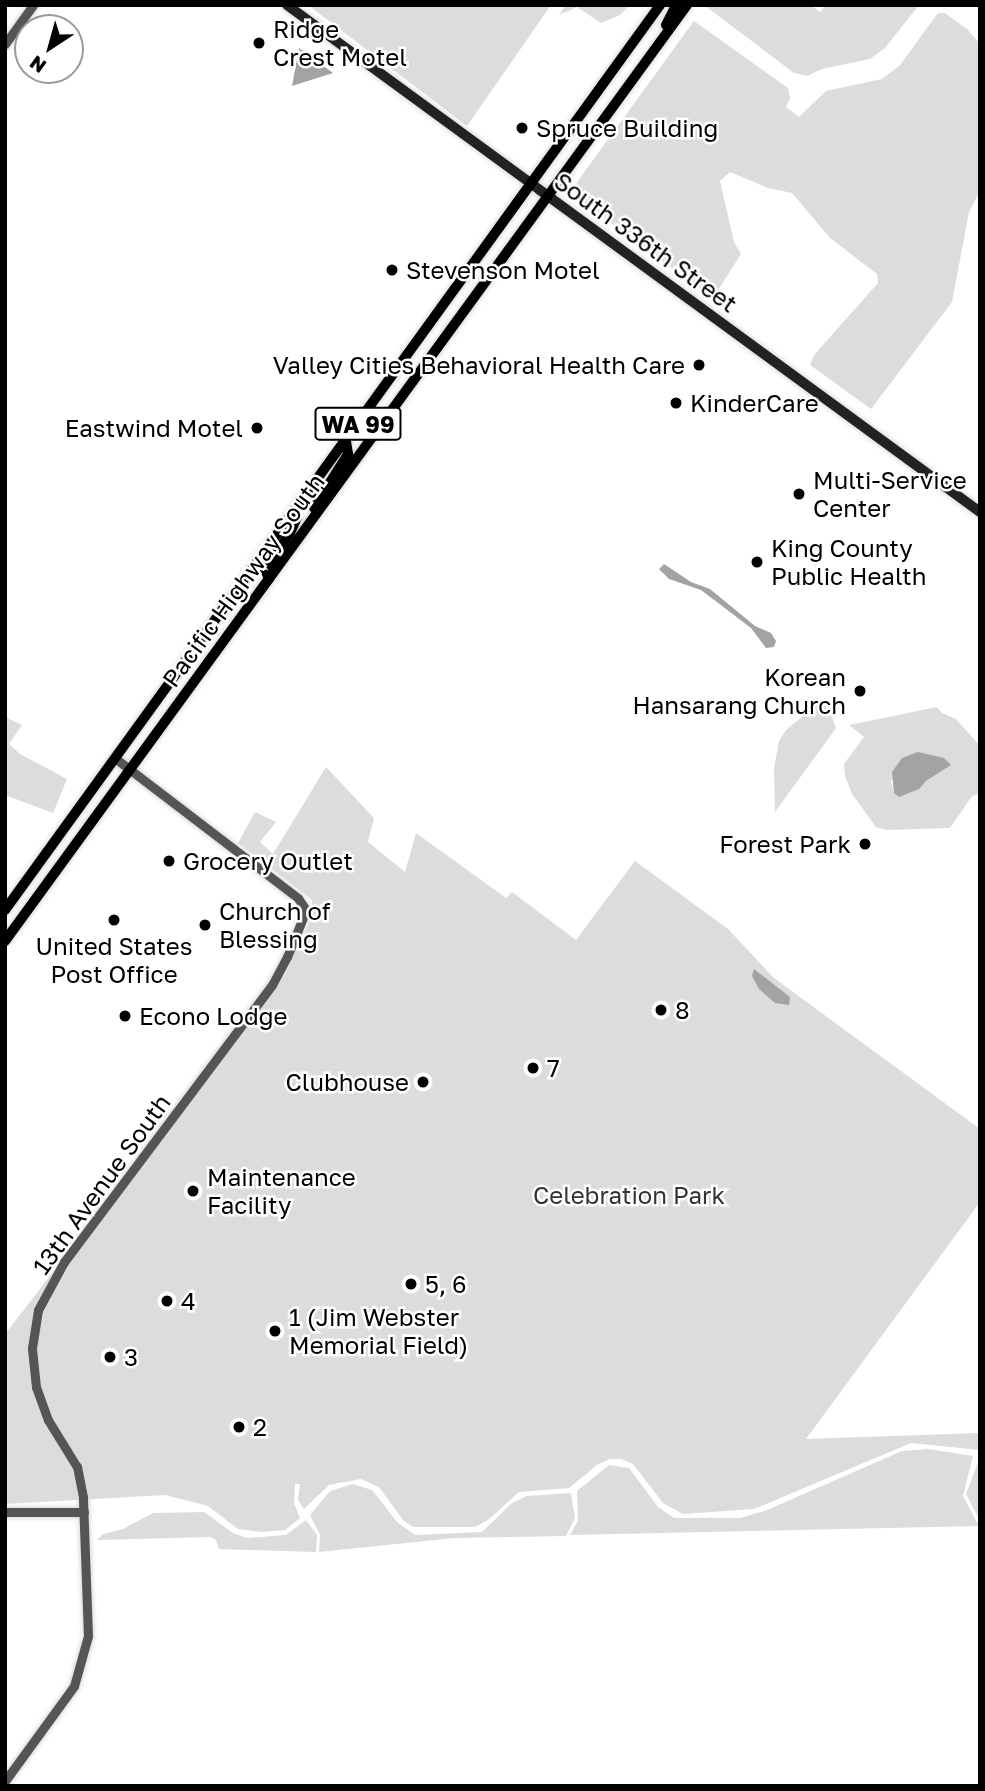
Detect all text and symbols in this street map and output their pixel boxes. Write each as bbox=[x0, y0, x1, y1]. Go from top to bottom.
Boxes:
north arrow bbox=[14, 14, 84, 84]
place label: Ridge Crest Motel bbox=[273, 15, 407, 71]
marker: Ridge Crest Motel bbox=[251, 35, 267, 51]
text: N bbox=[25, 51, 50, 78]
place label: Spruce Building bbox=[536, 114, 718, 142]
marker: Spruce Building bbox=[514, 120, 530, 136]
street label: South 336th Street bbox=[549, 166, 743, 318]
place label: Stevenson Motel bbox=[406, 256, 600, 284]
marker: Stevenson Motel bbox=[384, 262, 400, 278]
place label: Valley Cities Behavioral Health Care bbox=[273, 351, 685, 379]
marker: Valley Cities Behavioral Health Care bbox=[691, 357, 707, 373]
place label: KinderCare bbox=[690, 389, 819, 417]
marker: KinderCare bbox=[668, 395, 684, 411]
road number: WA 99 bbox=[314, 404, 402, 444]
place label: Eastwind Motel bbox=[65, 414, 243, 442]
marker: Eastwind Motel bbox=[249, 420, 265, 436]
place label: Multi-Service Center bbox=[813, 466, 967, 522]
street label: Pacific Highway South bbox=[156, 468, 330, 692]
marker: Multi-Service Center bbox=[791, 486, 807, 502]
place label: King County Public Health bbox=[771, 534, 926, 590]
marker: King County Public Health bbox=[749, 554, 765, 570]
place label: Korean Hansarang Church bbox=[632, 663, 846, 719]
marker: Korean Hansarang Church bbox=[852, 683, 868, 699]
place label: Forest Park bbox=[719, 830, 851, 858]
marker: Forest Park bbox=[857, 836, 873, 852]
place label: Grocery Outlet bbox=[183, 847, 353, 875]
marker: Grocery Outlet bbox=[161, 853, 177, 869]
place label: Church of Blessing bbox=[219, 897, 330, 953]
marker: United States Post Office bbox=[106, 912, 122, 928]
marker: Church of Blessing bbox=[197, 917, 213, 933]
place label: United States Post Office bbox=[35, 932, 193, 988]
place label: 8 bbox=[675, 996, 690, 1024]
place label: Econo Lodge bbox=[139, 1002, 287, 1030]
marker: 8 bbox=[653, 1002, 669, 1018]
marker: Econo Lodge bbox=[117, 1008, 133, 1024]
place label: 7 bbox=[547, 1054, 560, 1082]
marker: 7 bbox=[525, 1060, 541, 1076]
place label: Clubhouse bbox=[285, 1068, 409, 1096]
marker: Clubhouse bbox=[415, 1074, 431, 1090]
street label: 13th Avenue South bbox=[26, 1088, 176, 1280]
place label: Maintenance Facility bbox=[207, 1163, 356, 1219]
park label: Celebration Park bbox=[533, 1181, 725, 1209]
marker: Maintenance Facility bbox=[185, 1183, 201, 1199]
place label: 5, 6 bbox=[425, 1270, 467, 1298]
marker: 5, 6 bbox=[403, 1276, 419, 1292]
place label: 4 bbox=[181, 1287, 196, 1315]
marker: 4 bbox=[159, 1293, 175, 1309]
place label: 1 (Jim Webster Memorial Field) bbox=[289, 1303, 468, 1359]
marker: 1 (Jim Webster Memorial Field) bbox=[267, 1323, 283, 1339]
place label: 3 bbox=[124, 1343, 138, 1371]
marker: 3 bbox=[102, 1349, 118, 1365]
place label: 2 bbox=[253, 1413, 267, 1441]
marker: 2 bbox=[231, 1419, 247, 1435]

